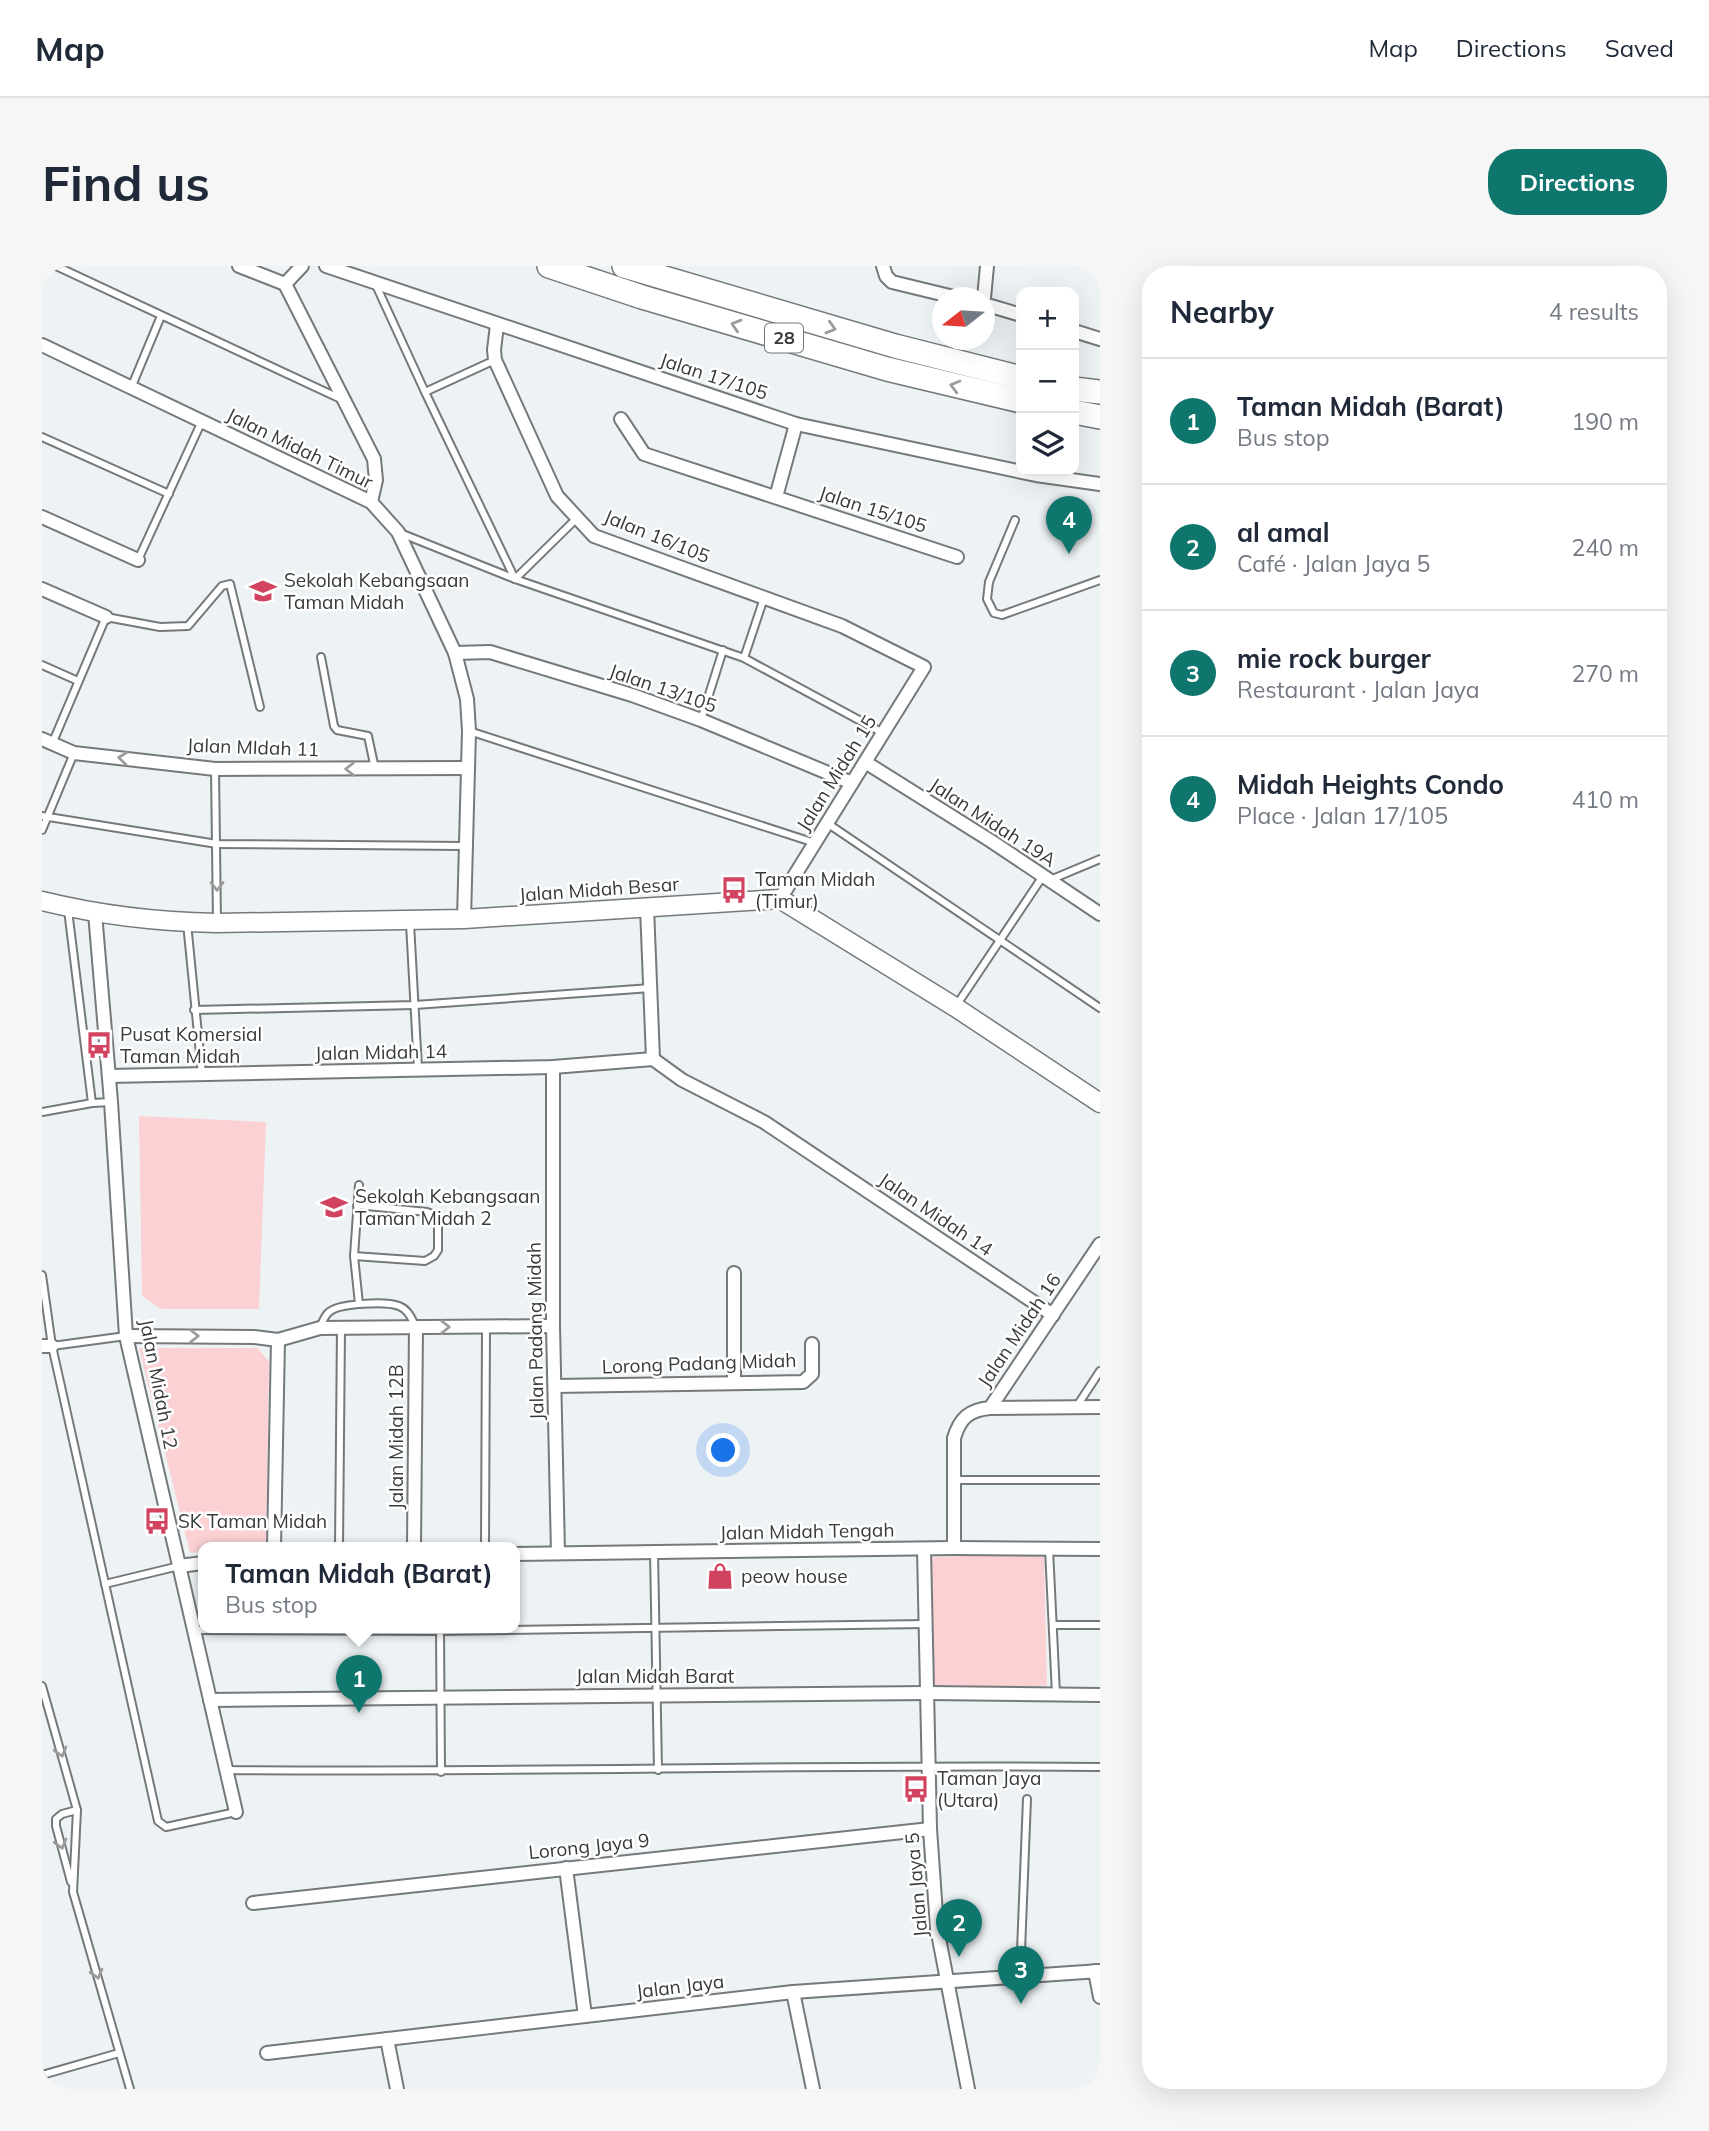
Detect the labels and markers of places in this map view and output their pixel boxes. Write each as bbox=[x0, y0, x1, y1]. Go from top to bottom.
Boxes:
pin: 4 bbox=[1046, 496, 1092, 554]
place label: Sekolah Kebangsaan Taman Midah bbox=[284, 568, 470, 614]
school or university icon: Sekolah Kebangsaan Taman Midah bbox=[248, 576, 278, 606]
place label: Taman Midah (Timur) bbox=[755, 867, 875, 913]
bus stop icon: Taman Midah (Timur) bbox=[719, 875, 749, 905]
place label: Pusat Komersial Taman Midah bbox=[120, 1022, 262, 1068]
bus stop icon: Pusat Komersial Taman Midah bbox=[84, 1030, 114, 1060]
place label: Sekolah Kebangsaan Taman Midah 2 bbox=[355, 1184, 541, 1230]
school or university icon: Sekolah Kebangsaan Taman Midah 2 bbox=[319, 1192, 349, 1222]
bus stop icon: SK Taman Midah bbox=[142, 1506, 172, 1536]
place label: SK Taman Midah bbox=[178, 1509, 327, 1533]
shop icon: peow house bbox=[705, 1561, 735, 1591]
place label: peow house bbox=[741, 1564, 848, 1588]
pin: 1 bbox=[336, 1655, 382, 1713]
place label: Taman Jaya (Utara) bbox=[937, 1766, 1041, 1812]
bus stop icon: Taman Jaya (Utara) bbox=[901, 1774, 931, 1804]
pin: 2 bbox=[936, 1899, 982, 1957]
pin: 3 bbox=[998, 1946, 1044, 2004]

